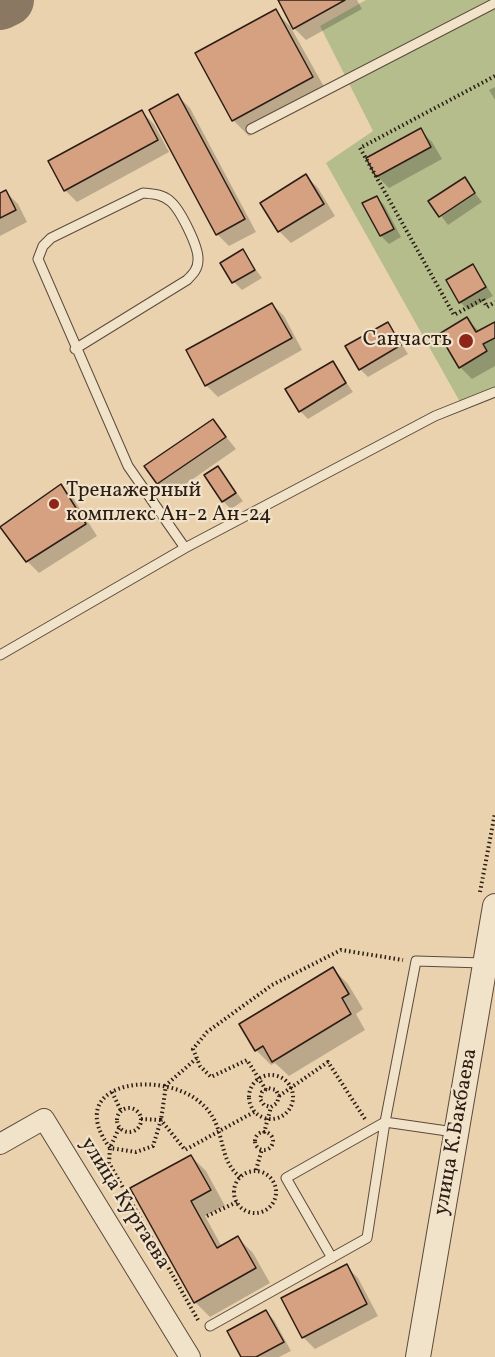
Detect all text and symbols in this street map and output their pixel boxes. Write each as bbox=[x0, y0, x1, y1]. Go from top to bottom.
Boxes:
place label: Санчасть bbox=[363, 328, 452, 354]
marker: Санчасть bbox=[457, 332, 475, 350]
place label: Тренажерный комплекс Ан-2 Ан-24 bbox=[66, 479, 272, 529]
marker: Тренажерный комплекс Ан-2 Ан-24 bbox=[47, 497, 61, 511]
street label: улица К.Бакбаева bbox=[430, 1047, 484, 1217]
street label: улица Куртаева bbox=[73, 1133, 175, 1275]

